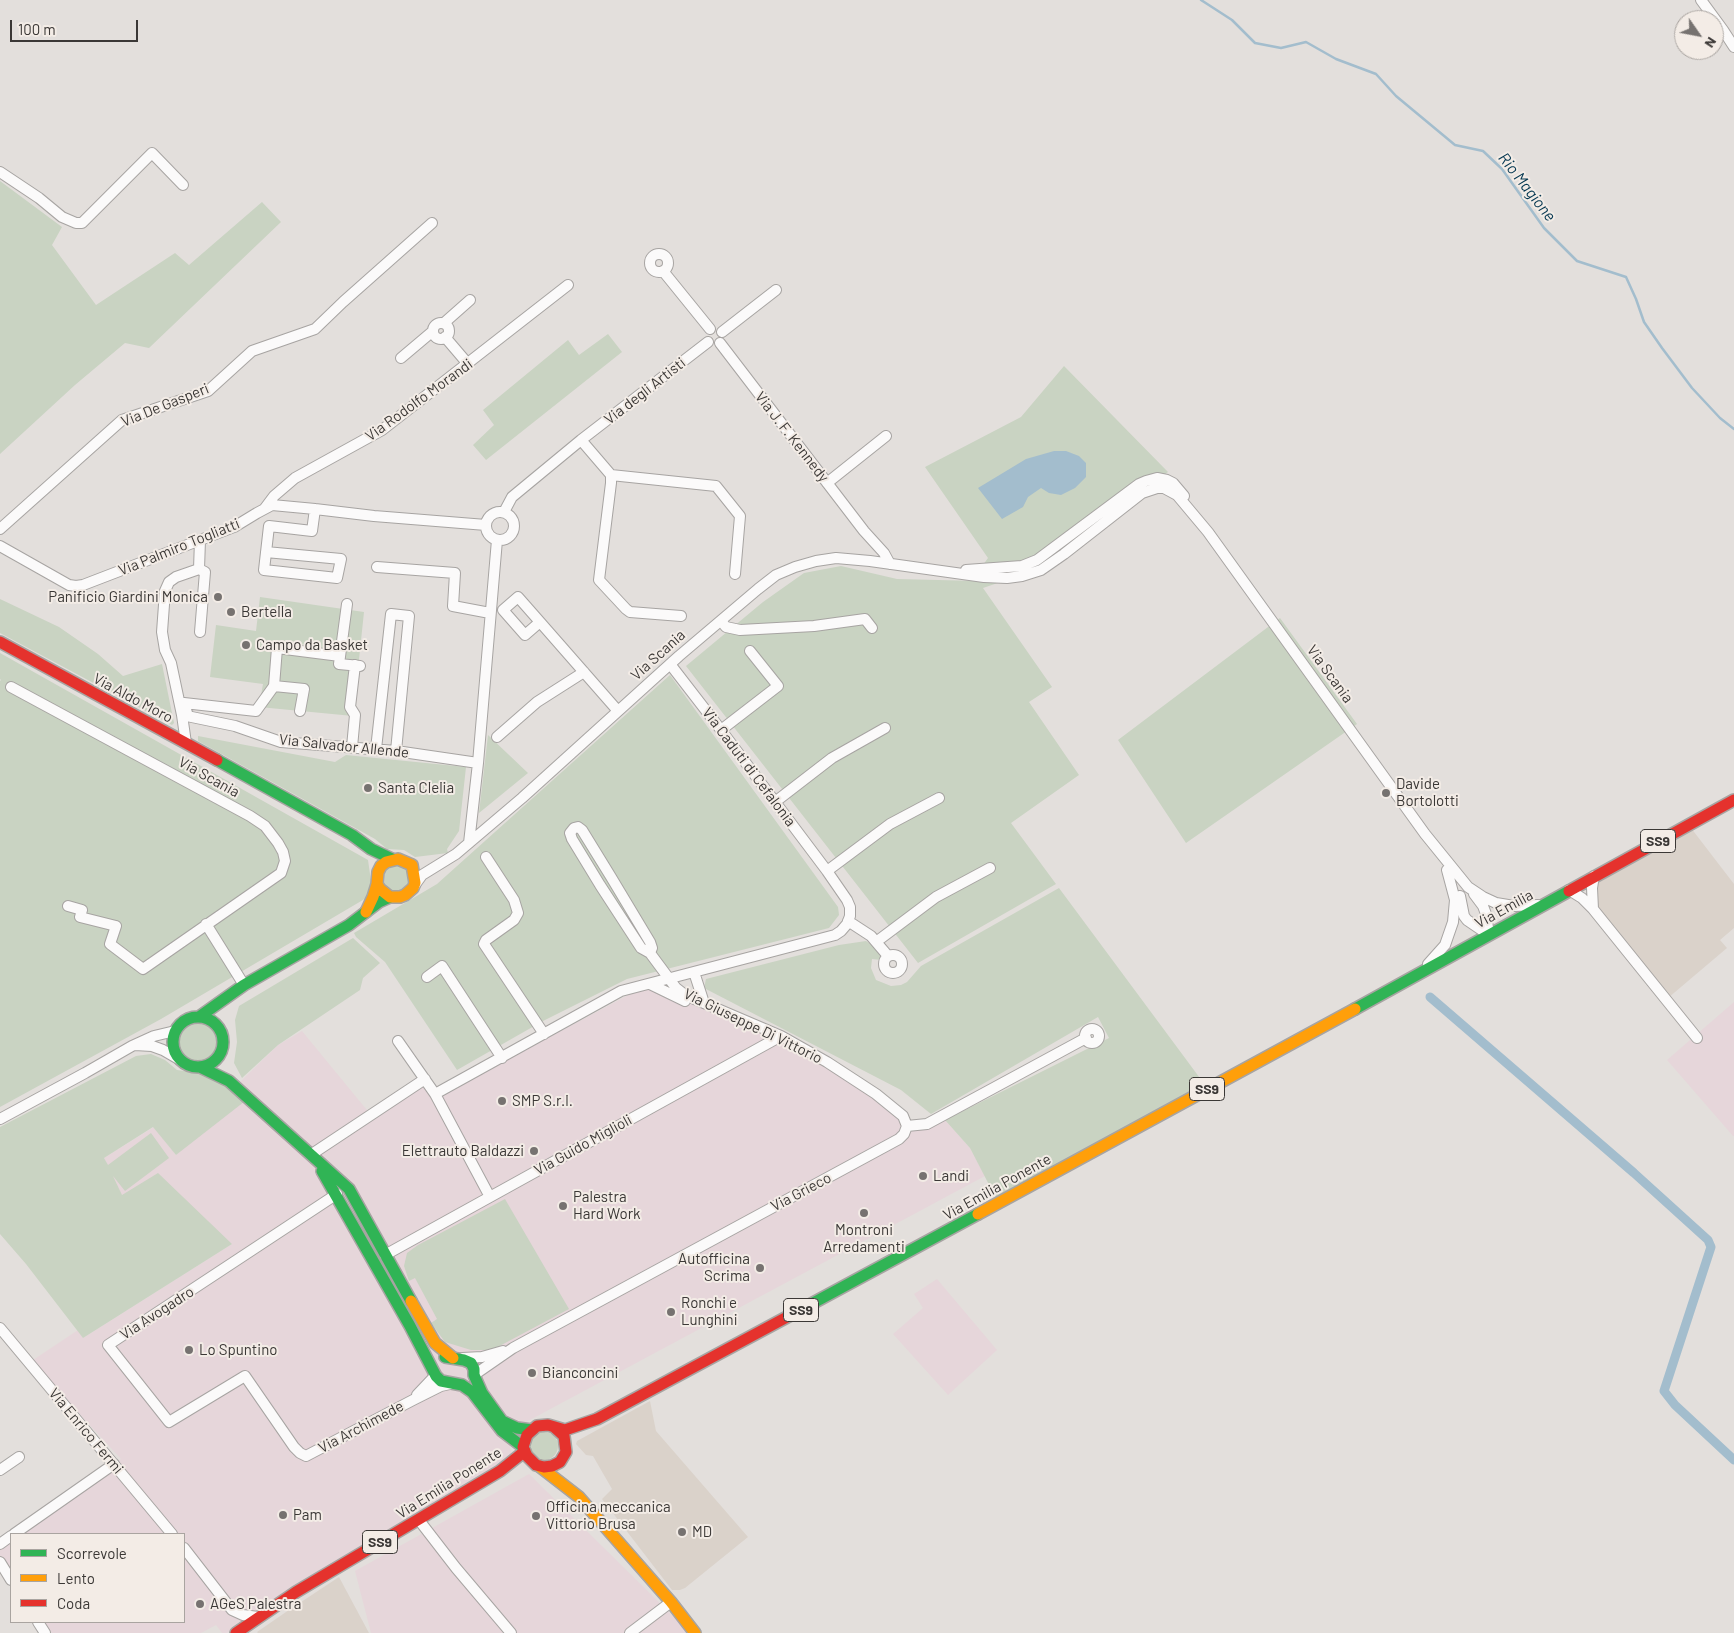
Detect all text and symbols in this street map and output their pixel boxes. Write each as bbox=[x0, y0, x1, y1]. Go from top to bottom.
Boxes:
scale bar bbox=[12, 10, 140, 42]
north arrow bbox=[1674, 10, 1724, 60]
text: 100 m bbox=[18, 20, 56, 38]
text: N bbox=[1701, 34, 1721, 51]
water label: Rio Magione bbox=[1494, 149, 1560, 225]
street label: Via degli Artisti bbox=[601, 354, 689, 428]
street label: Via Rodolfo Morandi bbox=[362, 355, 476, 445]
street label: Via De Gasperi bbox=[119, 379, 211, 431]
street label: Via J. F. Kennedy bbox=[751, 388, 833, 486]
street label: Via Palmiro Togliatti bbox=[116, 514, 242, 580]
place label: Panificio Giardini Monica bbox=[48, 588, 208, 606]
marker: Panificio Giardini Monica bbox=[212, 591, 224, 603]
place label: Bertella bbox=[241, 603, 292, 621]
marker: Bertella bbox=[225, 606, 237, 618]
street label: Via Scania bbox=[627, 626, 689, 684]
place label: Campo da Basket bbox=[256, 636, 368, 654]
marker: Campo da Basket bbox=[240, 639, 252, 651]
street label: Via Scania bbox=[1303, 642, 1357, 706]
street label: Via Aldo Moro bbox=[90, 669, 176, 727]
street label: Via Caduti di Cefalonia bbox=[698, 704, 800, 830]
street label: Via Salvador Allende bbox=[278, 730, 410, 762]
street label: Via Scania bbox=[175, 753, 243, 801]
place label: Davide Bortolotti bbox=[1396, 775, 1459, 810]
place label: Santa Clelia bbox=[378, 779, 454, 797]
marker: Santa Clelia bbox=[362, 782, 374, 794]
marker: Davide Bortolotti bbox=[1380, 787, 1392, 799]
road number: SS9 bbox=[1640, 829, 1676, 852]
street label: Via Emilia bbox=[1472, 886, 1536, 932]
street label: Via Giuseppe Di Vittorio bbox=[681, 985, 825, 1067]
road number: SS9 bbox=[1190, 1078, 1224, 1100]
place label: SMP S.r.l. bbox=[512, 1092, 573, 1110]
marker: SMP S.r.l. bbox=[496, 1095, 508, 1107]
street label: Via Guido Miglioli bbox=[531, 1111, 635, 1179]
place label: Elettrauto Baldazzi bbox=[402, 1142, 524, 1160]
marker: Elettrauto Baldazzi bbox=[528, 1145, 540, 1157]
street label: Via Emilia Ponente bbox=[940, 1150, 1054, 1224]
place label: Landi bbox=[933, 1167, 969, 1185]
street label: Via Grieco bbox=[768, 1169, 834, 1215]
marker: Landi bbox=[917, 1170, 929, 1182]
place label: Palestra Hard Work bbox=[573, 1188, 641, 1223]
marker: Palestra Hard Work bbox=[557, 1200, 569, 1212]
marker: Montroni Arredamenti bbox=[858, 1207, 870, 1219]
place label: Montroni Arredamenti bbox=[823, 1221, 905, 1256]
place label: Autofficina Scrima bbox=[678, 1250, 750, 1285]
marker: Autofficina Scrima bbox=[754, 1262, 766, 1274]
street label: Via Avogadro bbox=[117, 1282, 197, 1344]
place label: Ronchi e Lunghini bbox=[681, 1294, 737, 1329]
road number: SS9 bbox=[784, 1298, 818, 1322]
marker: Ronchi e Lunghini bbox=[665, 1306, 677, 1318]
place label: Lo Spuntino bbox=[199, 1341, 277, 1359]
marker: Lo Spuntino bbox=[183, 1344, 195, 1356]
place label: Bianconcini bbox=[542, 1364, 618, 1382]
marker: Bianconcini bbox=[526, 1367, 538, 1379]
street label: Via Enrico Fermi bbox=[45, 1384, 127, 1478]
street label: Via Archimede bbox=[315, 1397, 407, 1457]
street label: Via Emilia Ponente bbox=[393, 1443, 505, 1523]
place label: Officina meccanica Vittorio Brusa bbox=[546, 1498, 671, 1533]
place label: Pam bbox=[293, 1506, 322, 1524]
marker: Pam bbox=[277, 1509, 289, 1521]
marker: Officina meccanica Vittorio Brusa bbox=[530, 1510, 542, 1522]
place label: MD bbox=[692, 1523, 712, 1541]
marker: MD bbox=[676, 1526, 688, 1538]
road number: SS9 bbox=[362, 1530, 398, 1554]
legend bbox=[10, 1533, 185, 1623]
text: Scorrevole bbox=[57, 1544, 127, 1562]
text: Lento bbox=[57, 1569, 95, 1587]
text: Coda bbox=[57, 1594, 90, 1612]
place label: AGeS Palestra bbox=[210, 1595, 301, 1613]
marker: AGeS Palestra bbox=[194, 1598, 206, 1610]

